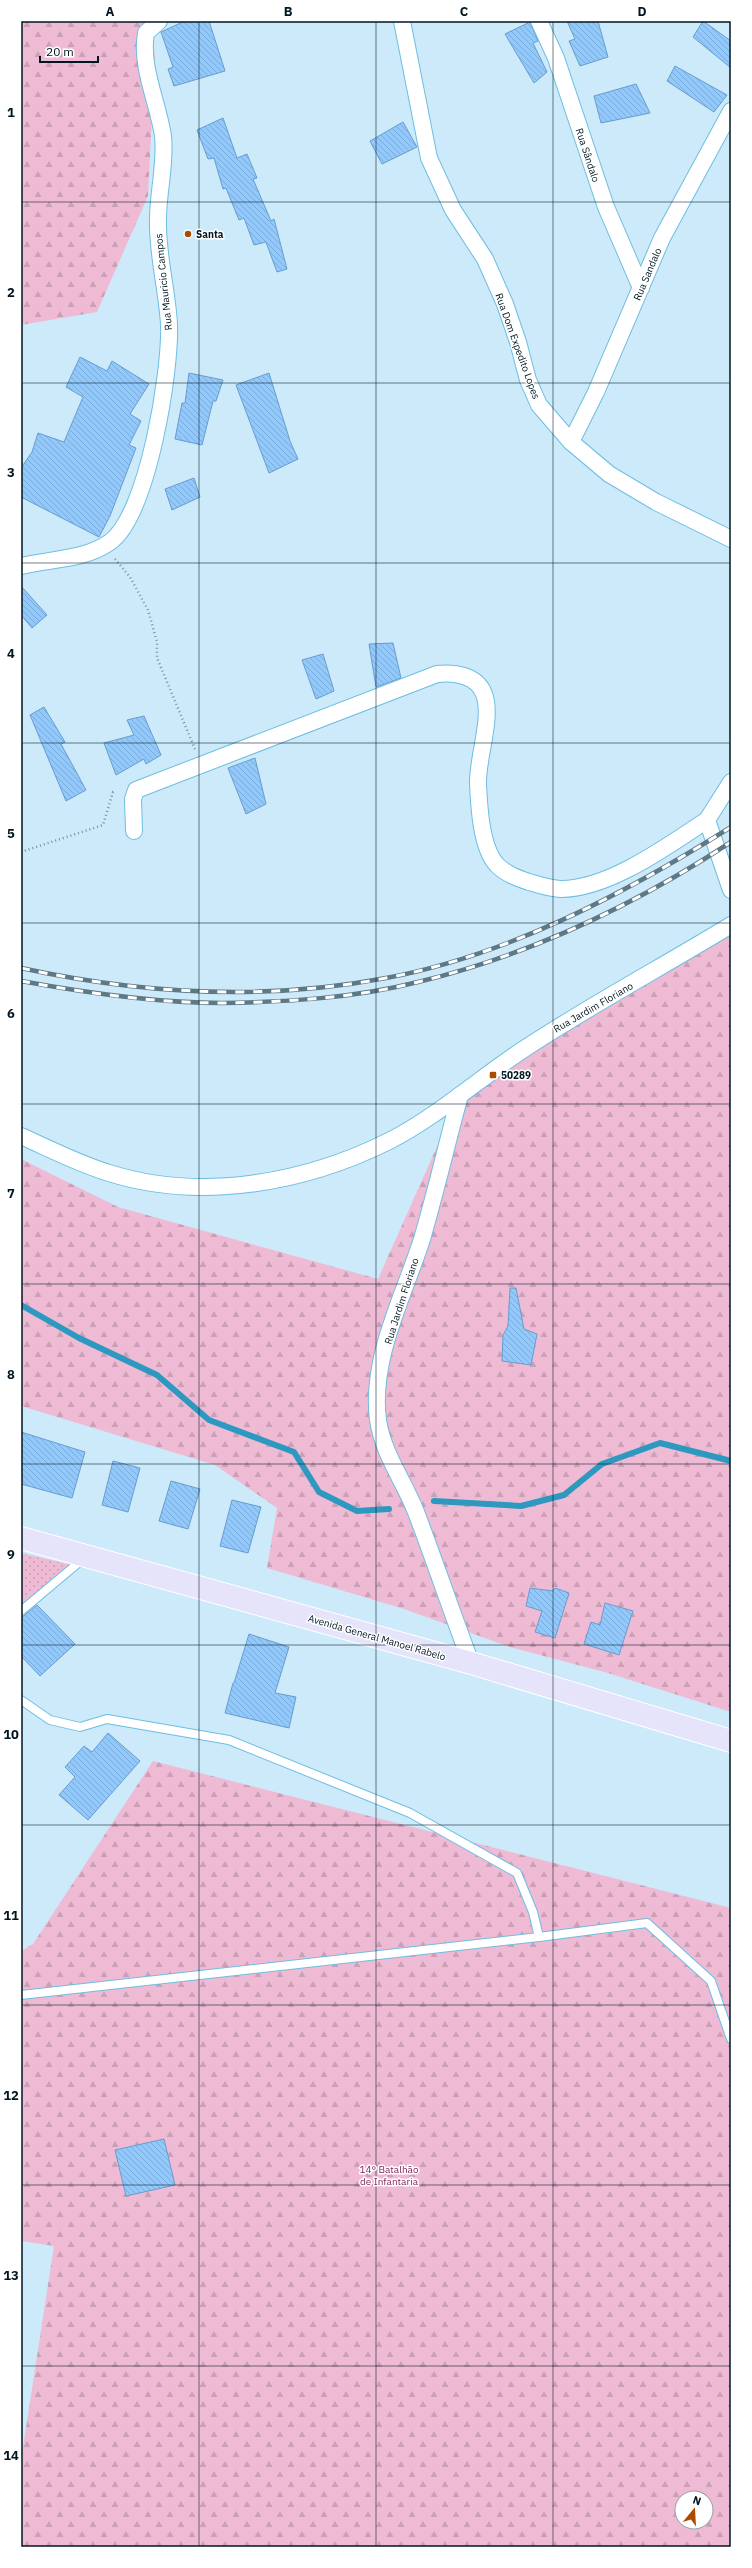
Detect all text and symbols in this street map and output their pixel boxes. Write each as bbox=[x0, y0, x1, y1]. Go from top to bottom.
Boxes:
text: A bbox=[106, 3, 115, 20]
text: B bbox=[284, 3, 293, 20]
text: C bbox=[460, 3, 469, 20]
text: D bbox=[637, 3, 647, 20]
scale bar bbox=[40, 38, 98, 64]
text: 20 m bbox=[46, 44, 74, 59]
text: 1 bbox=[7, 104, 15, 121]
street label: Rua Sândalo bbox=[573, 126, 602, 184]
place label: Santa bbox=[196, 228, 224, 241]
marker: Santa bbox=[183, 229, 193, 239]
street label: Rua Mauricio Campos bbox=[152, 233, 175, 331]
street label: Rua Sandalo bbox=[631, 245, 665, 303]
text: 2 bbox=[7, 284, 15, 301]
street label: Rua Dom Expedito Lopes bbox=[492, 291, 543, 401]
text: 3 bbox=[7, 464, 15, 481]
text: 4 bbox=[7, 645, 15, 662]
text: 5 bbox=[7, 825, 15, 842]
street label: Rua Jardim Floriano bbox=[551, 979, 636, 1036]
text: 6 bbox=[7, 1005, 15, 1022]
place label: 50289 bbox=[501, 1069, 531, 1082]
marker: 50289 bbox=[488, 1070, 498, 1080]
text: 7 bbox=[7, 1185, 15, 1202]
street label: Rua Jardim Floriano bbox=[381, 1256, 422, 1346]
text: 8 bbox=[7, 1366, 15, 1383]
text: 9 bbox=[7, 1546, 15, 1563]
street label: Avenida General Manoel Rabelo bbox=[307, 1612, 447, 1663]
text: 10 bbox=[3, 1726, 19, 1743]
text: 11 bbox=[3, 1907, 19, 1924]
text: 12 bbox=[3, 2087, 19, 2104]
park label: 14° Batalhão de Infantaria bbox=[359, 2163, 419, 2188]
text: 13 bbox=[3, 2267, 19, 2284]
text: 14 bbox=[3, 2447, 19, 2464]
north arrow bbox=[674, 2490, 714, 2530]
text: N bbox=[691, 2493, 703, 2508]

